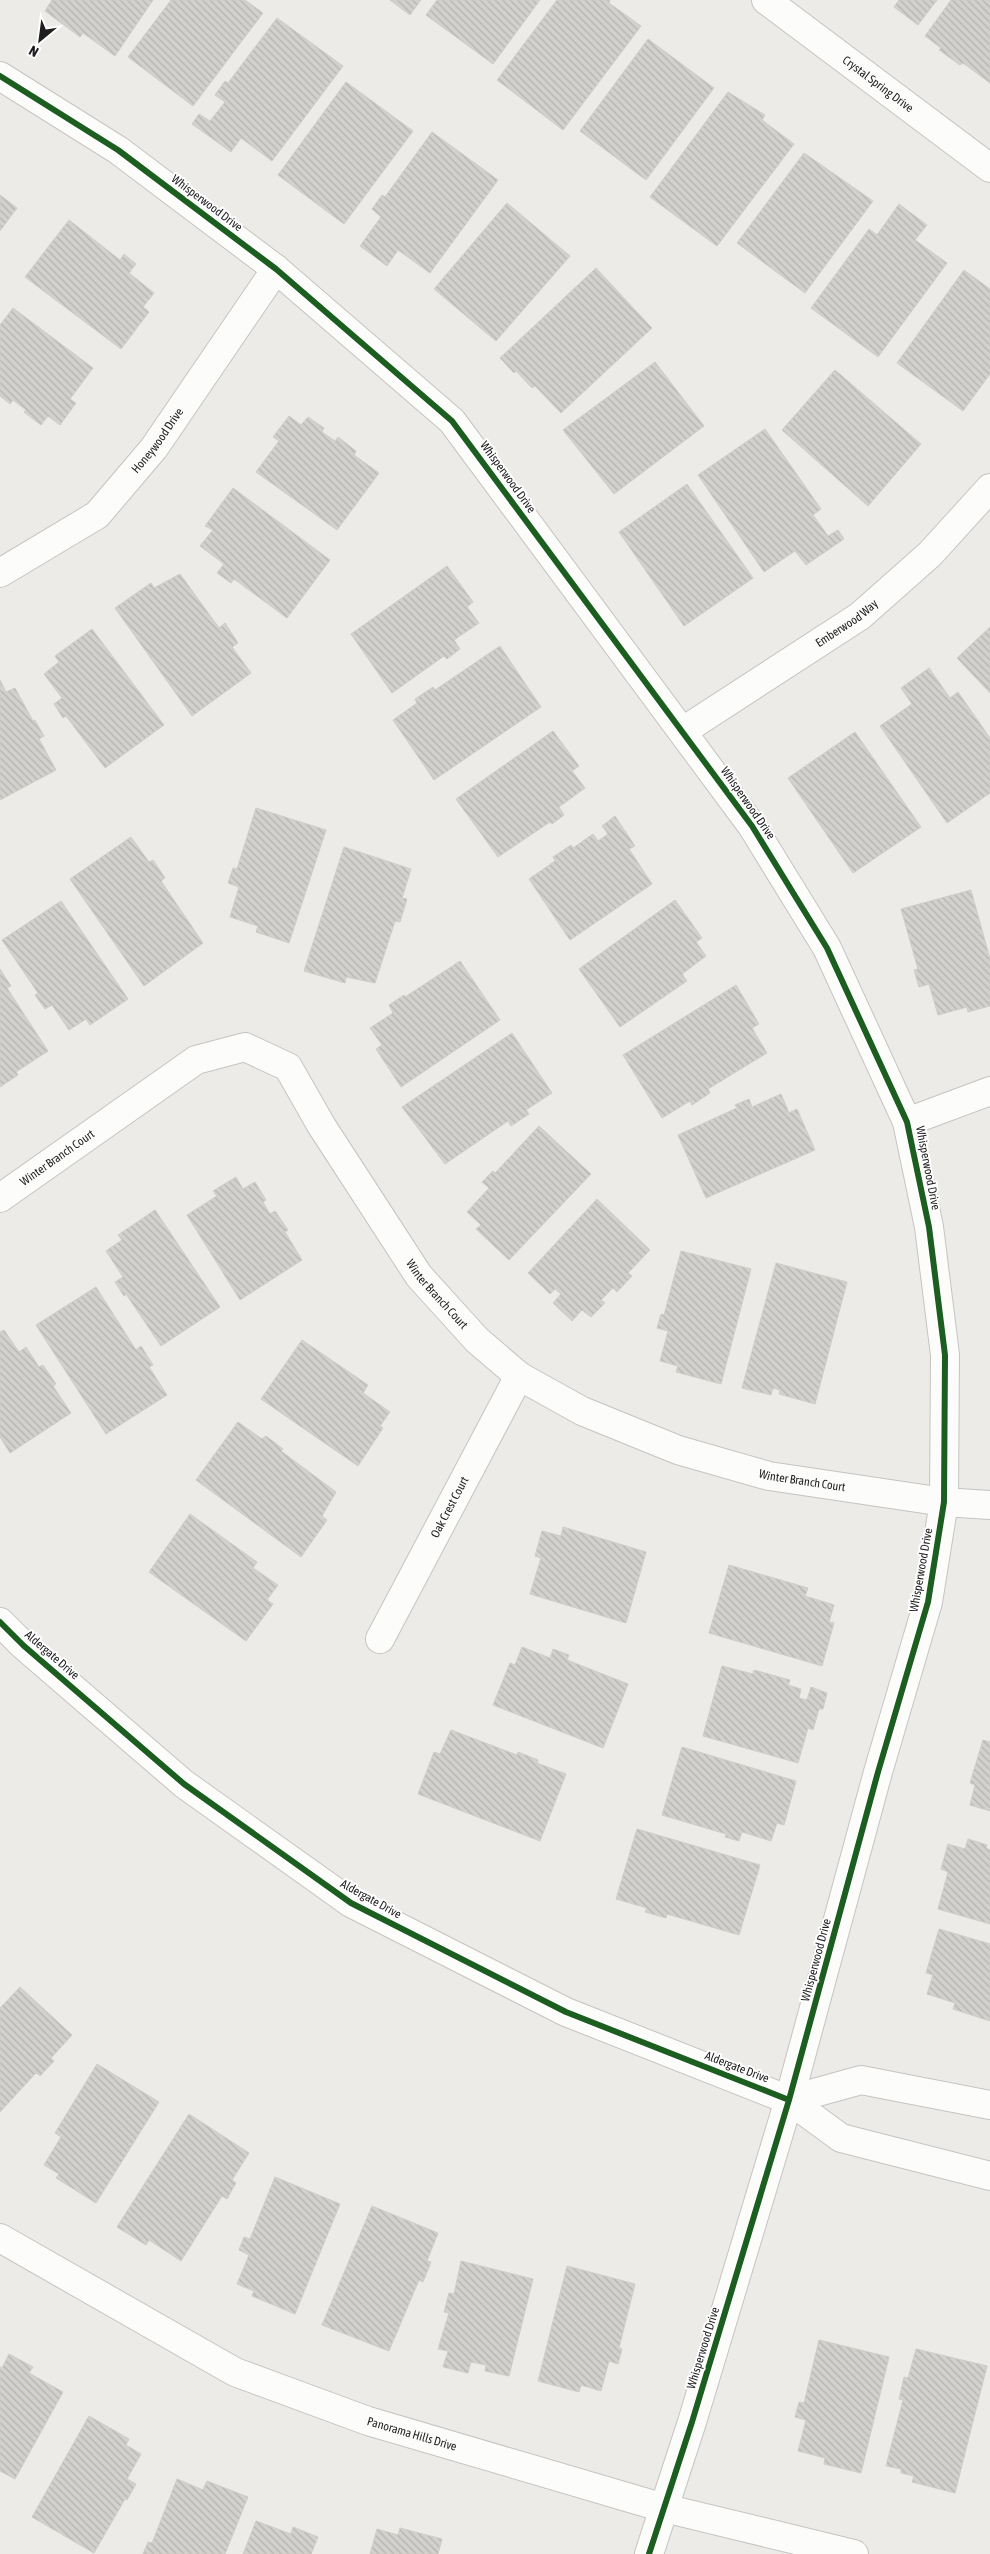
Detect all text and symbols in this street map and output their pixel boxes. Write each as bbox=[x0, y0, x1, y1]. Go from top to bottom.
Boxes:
north arrow bbox=[15, 15, 65, 65]
text: N bbox=[26, 42, 41, 60]
street label: Crystal Spring Drive bbox=[840, 53, 916, 115]
street label: Whisperwood Drive bbox=[169, 172, 245, 234]
street label: Honeywood Drive bbox=[129, 405, 186, 476]
street label: Whisperwood Drive bbox=[477, 438, 539, 516]
street label: Emberwood Way bbox=[813, 597, 881, 650]
street label: Whisperwood Drive bbox=[718, 764, 778, 842]
street label: Whisperwood Drive bbox=[913, 1125, 943, 1211]
street label: Winter Branch Court bbox=[17, 1127, 97, 1189]
street label: Winter Branch Court bbox=[403, 1257, 471, 1332]
street label: Winter Branch Court bbox=[757, 1466, 847, 1494]
street label: Oak Crest Court bbox=[428, 1474, 472, 1540]
street label: Whisperwood Drive bbox=[907, 1527, 935, 1613]
street label: Aldergate Drive bbox=[22, 1628, 82, 1682]
street label: Aldergate Drive bbox=[338, 1877, 404, 1921]
street label: Whisperwood Drive bbox=[798, 1917, 834, 2003]
street label: Aldergate Drive bbox=[703, 2048, 771, 2086]
street label: Whisperwood Drive bbox=[684, 2305, 722, 2391]
street label: Panorama Hills Drive bbox=[365, 2414, 458, 2454]

